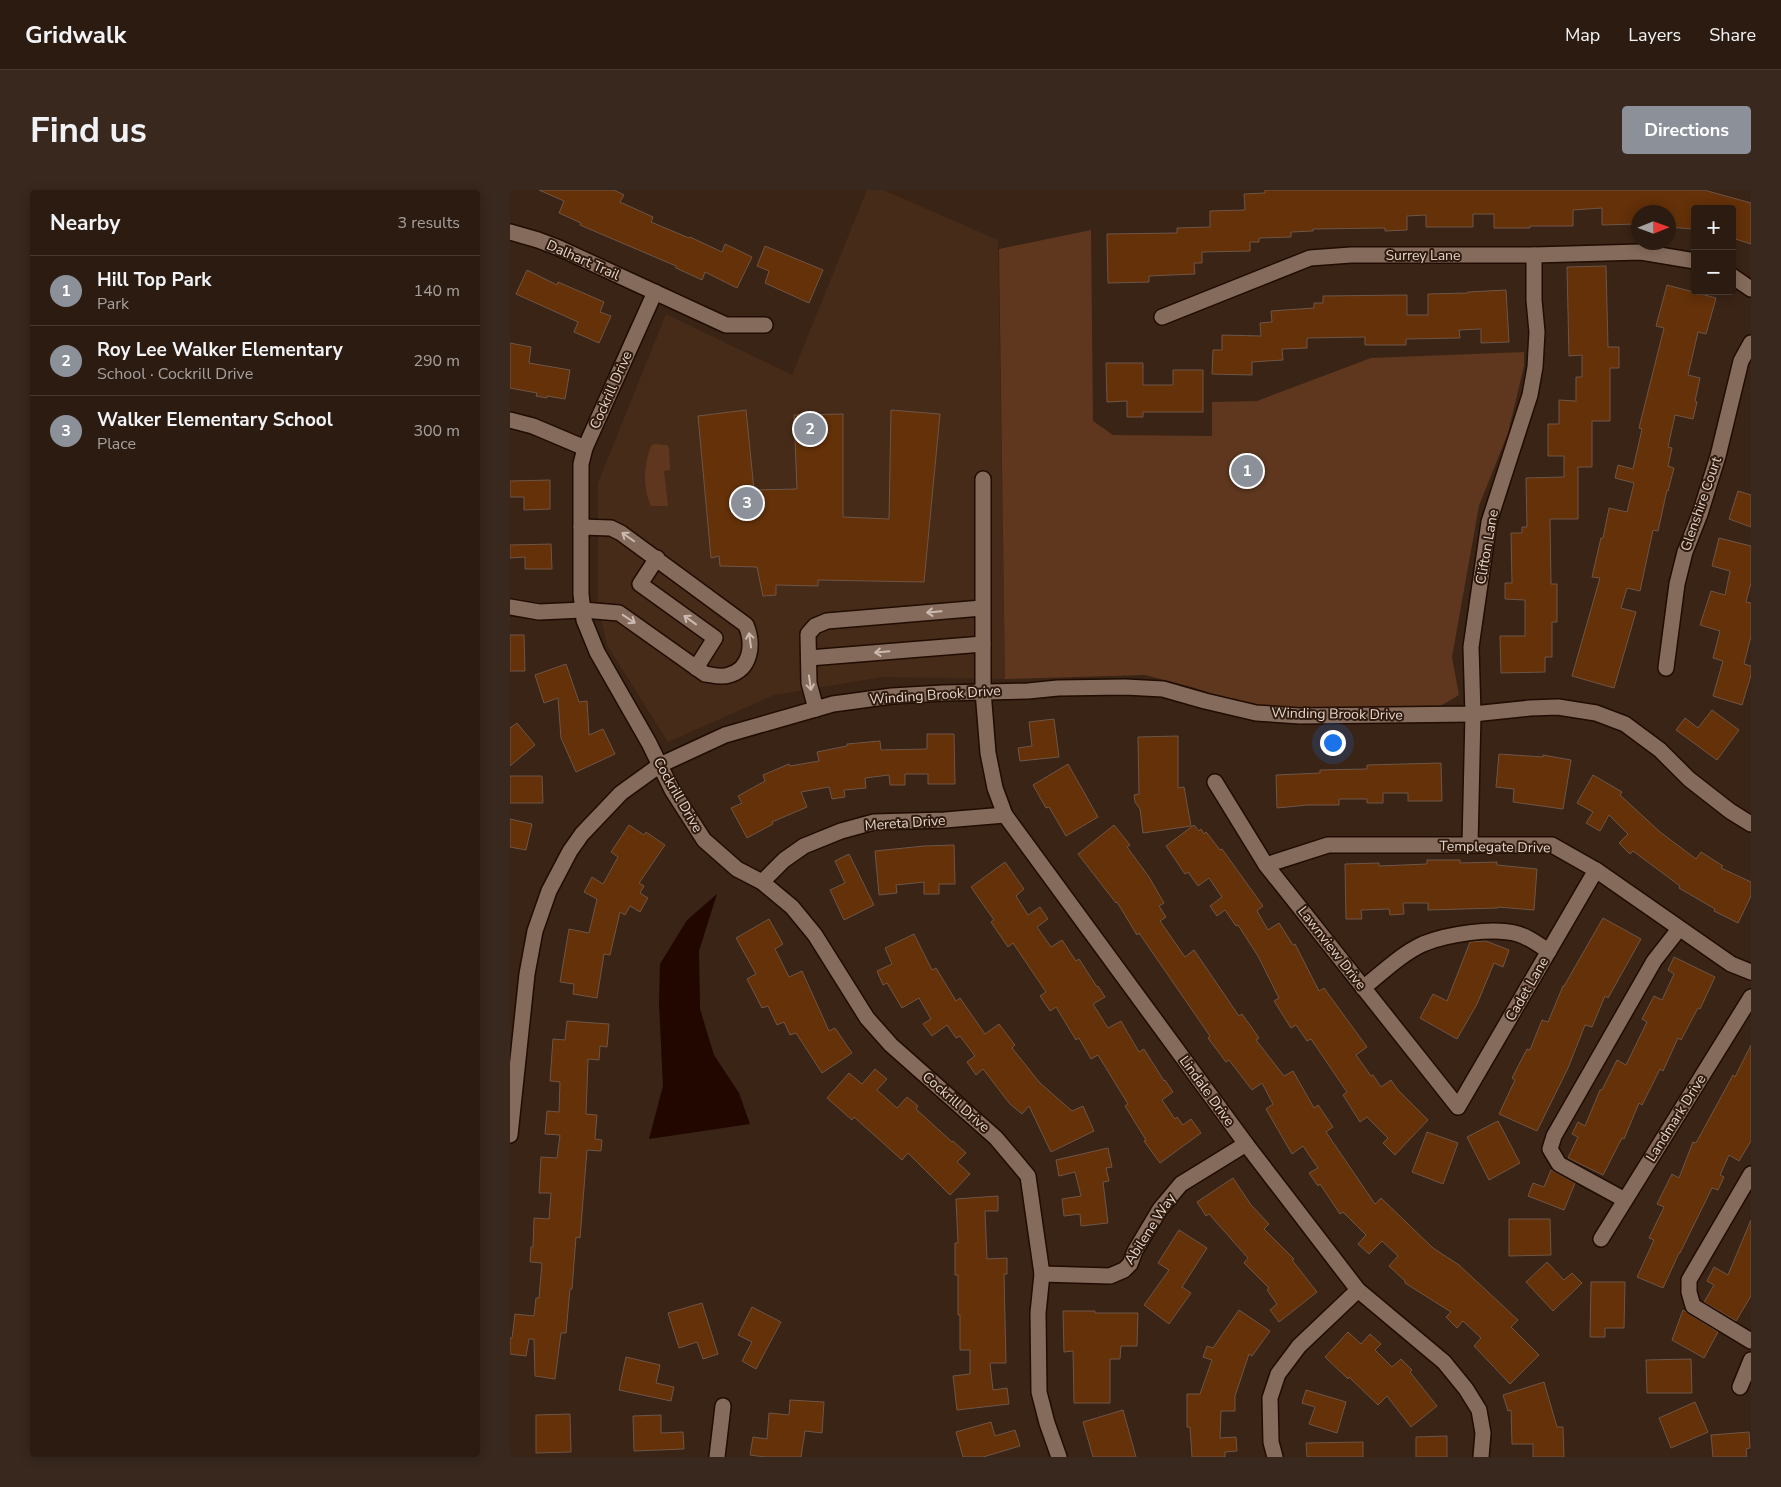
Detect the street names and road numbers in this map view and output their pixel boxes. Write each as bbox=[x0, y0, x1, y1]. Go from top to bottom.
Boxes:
street label: Dalhart Trail bbox=[543, 235, 623, 285]
street label: Surrey Lane bbox=[1386, 246, 1460, 265]
street label: Cockrill Drive bbox=[585, 348, 637, 432]
street label: Glenshire Court bbox=[1676, 454, 1726, 554]
street label: Clifton Lane bbox=[1471, 508, 1503, 586]
street label: Winding Brook Drive bbox=[869, 681, 1001, 709]
street label: Winding Brook Drive bbox=[1271, 703, 1403, 725]
street label: Cockrill Drive bbox=[649, 754, 707, 836]
street label: Mereta Drive bbox=[864, 811, 946, 835]
street label: Templegate Drive bbox=[1439, 837, 1551, 857]
street label: Lawnview Drive bbox=[1293, 902, 1371, 994]
street label: Cadet Lane bbox=[1501, 953, 1553, 1025]
street label: Lindale Drive bbox=[1175, 1052, 1239, 1130]
street label: Cockrill Drive bbox=[918, 1067, 994, 1137]
street label: Landmark Drive bbox=[1642, 1071, 1710, 1165]
street label: Abilene Way bbox=[1120, 1189, 1181, 1268]

